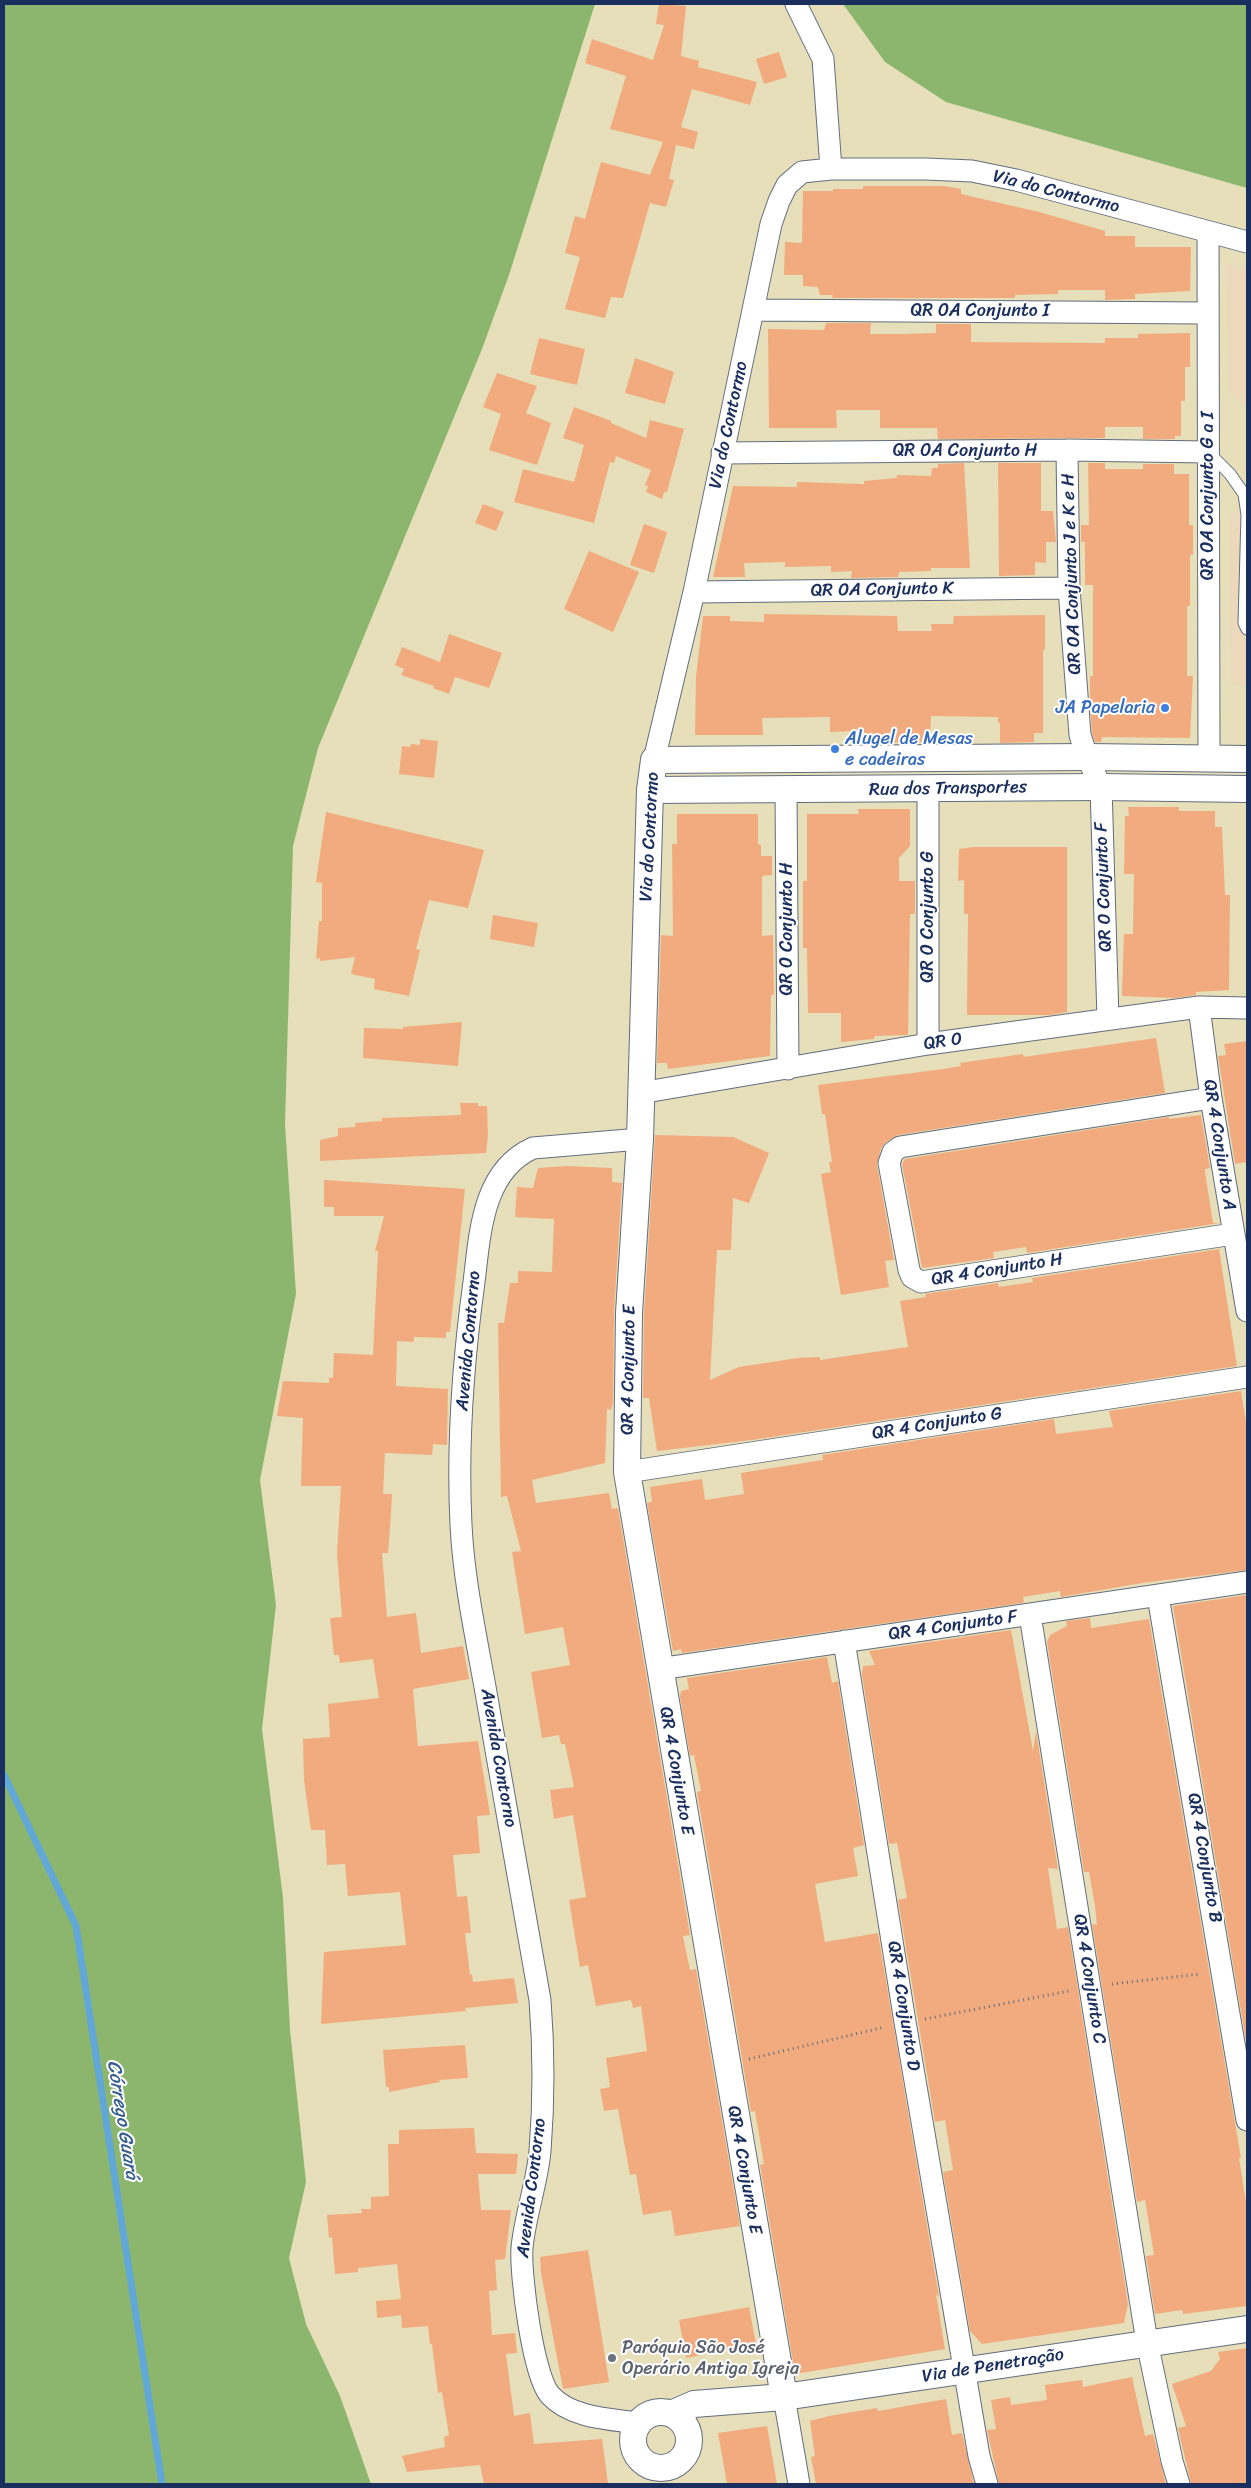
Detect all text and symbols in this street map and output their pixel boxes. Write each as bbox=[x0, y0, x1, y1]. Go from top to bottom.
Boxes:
street label: Via do Contormo bbox=[990, 166, 1122, 218]
street label: QR 0A Conjunto I bbox=[910, 300, 1050, 322]
street label: Via do Contormo bbox=[705, 359, 753, 491]
street label: QR 0A Conjunto G a I bbox=[1197, 412, 1219, 580]
street label: QR 0A Conjunto H bbox=[893, 440, 1037, 462]
street label: QR 0A Conjunto J e K e H bbox=[1058, 473, 1086, 675]
street label: QR 0A Conjunto K bbox=[810, 578, 954, 602]
place label: JA Papelaria bbox=[1056, 697, 1155, 719]
marker: JA Papelaria bbox=[1159, 702, 1171, 714]
place label: Alugel de Mesas e cadeiras bbox=[845, 728, 973, 771]
marker: Alugel de Mesas e cadeiras bbox=[829, 743, 841, 755]
street label: Via do Contormo bbox=[636, 772, 664, 902]
street label: Rua dos Transportes bbox=[869, 777, 1027, 801]
street label: QR 0 Conjunto F bbox=[1091, 822, 1117, 952]
street label: QR 0 Conjunto G bbox=[917, 851, 939, 983]
street label: QR 0 Conjunto H bbox=[776, 863, 798, 995]
street label: QR 0 bbox=[922, 1029, 964, 1055]
street label: QR 4 Conjunto A bbox=[1198, 1078, 1240, 1212]
street label: QR 4 Conjunto H bbox=[930, 1249, 1064, 1291]
street label: Avenida Contorno bbox=[452, 1270, 486, 1412]
street label: QR 4 Conjunto E bbox=[617, 1305, 641, 1435]
street label: QR 4 Conjunto G bbox=[871, 1403, 1003, 1445]
street label: QR 4 Conjunto F bbox=[887, 1606, 1019, 1646]
street label: Avenida Contorno bbox=[475, 1687, 521, 1829]
street label: QR 4 Conjunto E bbox=[654, 1705, 698, 1837]
street label: QR 4 Conjunto B bbox=[1182, 1791, 1226, 1925]
street label: QR 4 Conjunto C bbox=[1068, 1912, 1110, 2046]
street label: QR 4 Conjunto D bbox=[882, 1940, 924, 2072]
water label: Córrego Guará bbox=[101, 2059, 143, 2181]
street label: QR 4 Conjunto E bbox=[722, 2104, 766, 2236]
street label: Avenida Contorno bbox=[513, 2117, 551, 2259]
place label: Paróquia São José Operário Antiga Igreja bbox=[622, 2337, 799, 2380]
street label: Via de Penetração bbox=[921, 2344, 1065, 2388]
marker: Paróquia São José Operário Antiga Igreja bbox=[606, 2352, 618, 2364]

